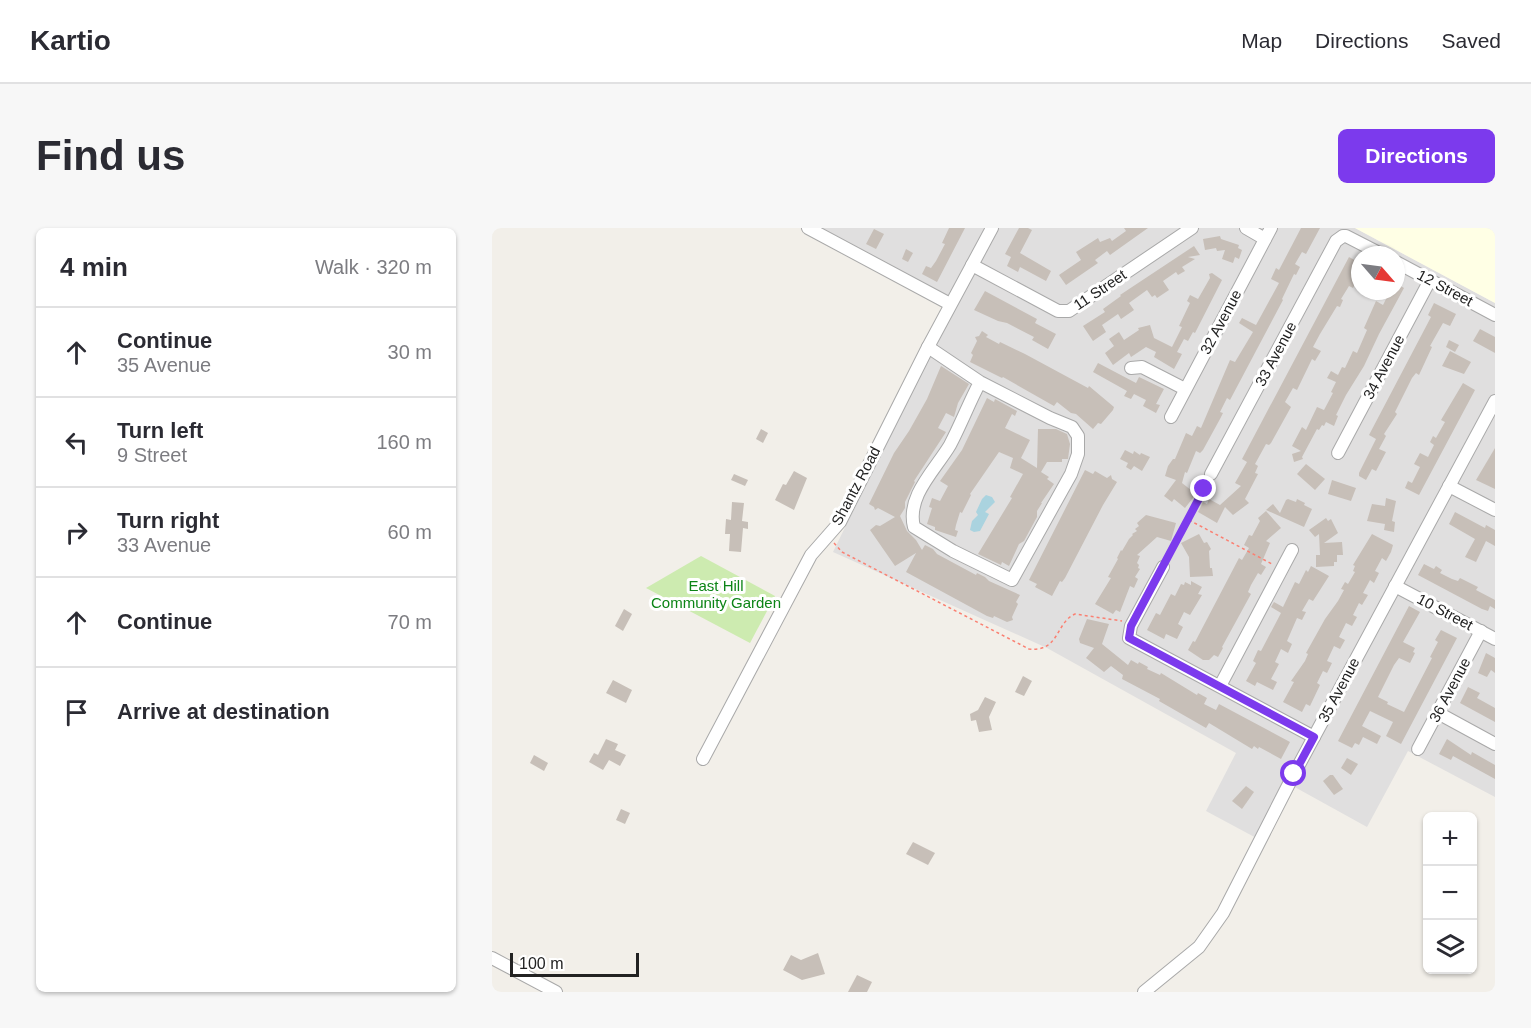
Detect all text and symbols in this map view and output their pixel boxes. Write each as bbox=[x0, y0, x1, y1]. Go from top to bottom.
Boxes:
text: Kartio bbox=[30, 25, 111, 56]
text: Map bbox=[1241, 29, 1282, 52]
text: Directions bbox=[1315, 29, 1408, 52]
text: Saved bbox=[1441, 29, 1501, 52]
button: Directions bbox=[1338, 129, 1495, 183]
text: Find us bbox=[36, 132, 185, 179]
north arrow bbox=[1351, 246, 1405, 300]
text: 4 min bbox=[60, 252, 128, 282]
text: Walk · 320 m bbox=[315, 256, 432, 278]
street label: 11 Street bbox=[1070, 265, 1130, 313]
street label: 12 Street bbox=[1414, 266, 1477, 310]
street label: 32 Avenue bbox=[1196, 287, 1245, 357]
street label: 33 Avenue bbox=[1251, 319, 1300, 389]
text: Continue bbox=[117, 328, 212, 353]
street label: 34 Avenue bbox=[1359, 332, 1408, 402]
icon: ahead bbox=[60, 336, 93, 369]
text: 30 m bbox=[388, 341, 432, 363]
text: 35 Avenue bbox=[117, 354, 211, 376]
text: Turn left bbox=[117, 418, 203, 443]
icon: left bbox=[60, 426, 93, 459]
text: 160 m bbox=[376, 431, 432, 453]
street label: Shantz Road bbox=[828, 443, 883, 528]
text: 9 Street bbox=[117, 444, 187, 466]
route end bbox=[1190, 475, 1216, 501]
text: Turn right bbox=[117, 508, 219, 533]
icon: right bbox=[60, 516, 93, 549]
text: 60 m bbox=[388, 521, 432, 543]
text: 33 Avenue bbox=[117, 534, 211, 556]
park label: East Hill Community Garden bbox=[651, 577, 781, 611]
street label: 10 Street bbox=[1414, 590, 1477, 634]
icon: ahead bbox=[60, 606, 93, 639]
text: Continue bbox=[117, 609, 212, 634]
text: 70 m bbox=[388, 611, 432, 633]
street label: 35 Avenue bbox=[1314, 655, 1363, 725]
street label: 36 Avenue bbox=[1425, 655, 1474, 725]
icon: arrive bbox=[60, 696, 93, 729]
text: Arrive at destination bbox=[117, 699, 330, 724]
route start bbox=[1280, 760, 1306, 786]
map controls bbox=[1423, 812, 1477, 974]
button: + bbox=[1423, 812, 1477, 866]
button: − bbox=[1423, 866, 1477, 920]
button: layers bbox=[1423, 920, 1477, 974]
scale bar bbox=[510, 950, 639, 978]
text: 100 m bbox=[519, 955, 563, 972]

